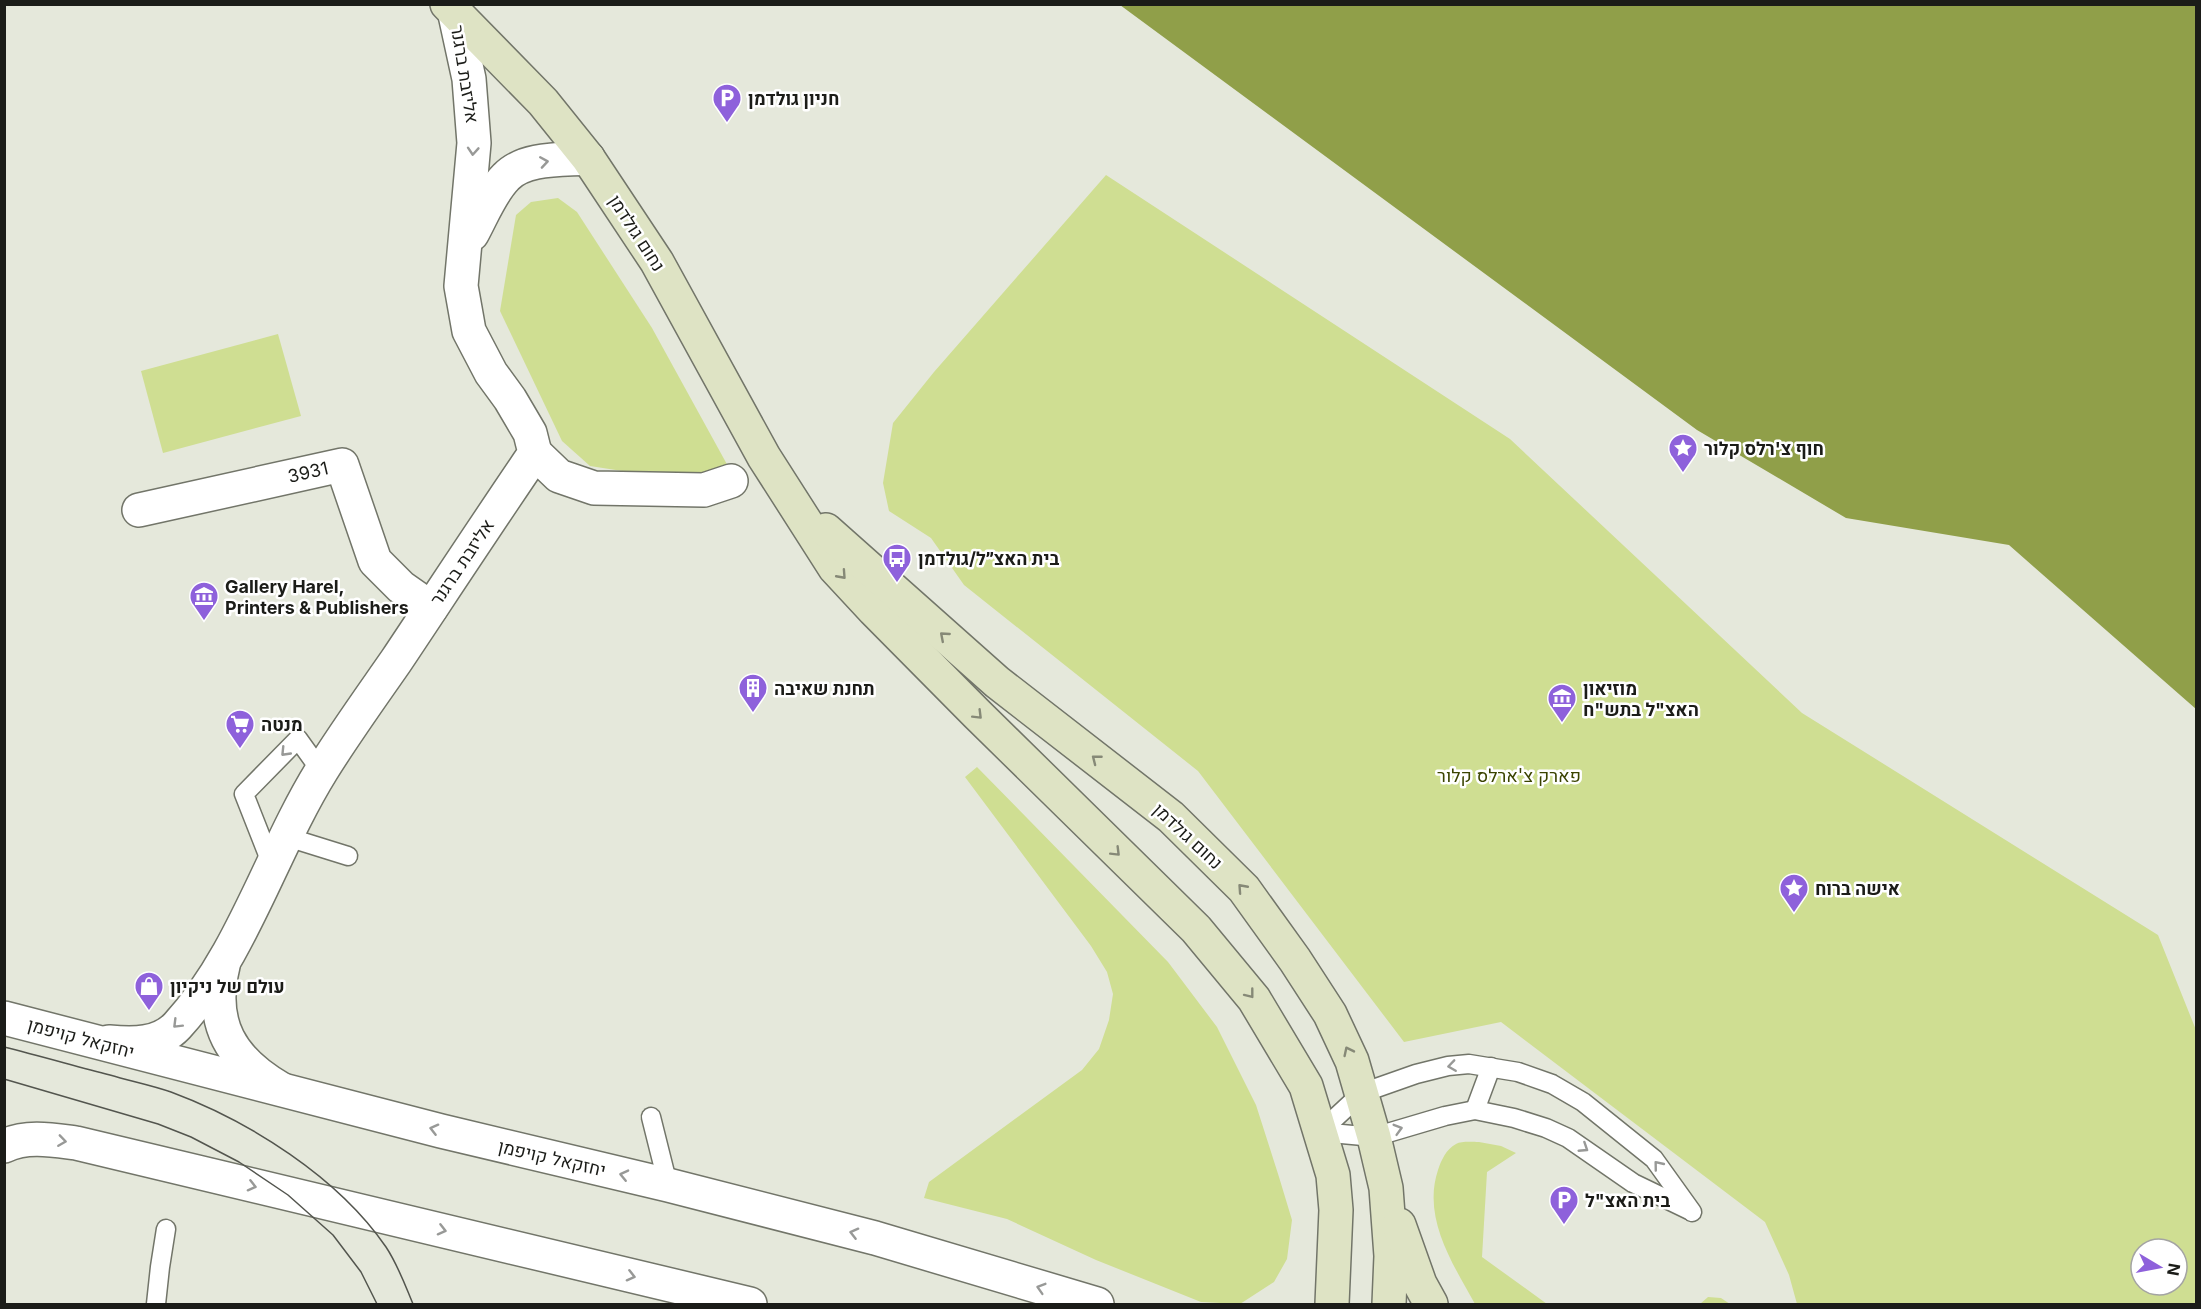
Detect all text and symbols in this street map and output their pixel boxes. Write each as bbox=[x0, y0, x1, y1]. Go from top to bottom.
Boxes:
street label: אליזבת ברגנר bbox=[447, 23, 483, 125]
parking icon: חניון גולדמן bbox=[711, 82, 743, 124]
place label: חניון גולדמן bbox=[748, 88, 839, 109]
one-way arrow bbox=[467, 147, 480, 156]
one-way arrow bbox=[539, 157, 548, 169]
street label: נחום גולדמן bbox=[605, 191, 669, 275]
place icon: חוף צ'רלס קלור bbox=[1667, 432, 1699, 474]
place label: חוף צ'רלס קלור bbox=[1704, 438, 1824, 459]
street label: 3931 bbox=[286, 457, 330, 487]
street label: אליזבת ברגנר bbox=[426, 515, 498, 609]
bus stop icon: בית האצ״ל/גולדמן bbox=[881, 542, 913, 584]
place label: בית האצ״ל/גולדמן bbox=[918, 548, 1060, 569]
one-way arrow bbox=[835, 568, 846, 579]
place label: Gallery Harel, Printers & Publishers bbox=[225, 576, 409, 618]
museum icon: Gallery Harel, Printers & Publishers bbox=[188, 580, 220, 622]
one-way arrow bbox=[941, 632, 951, 643]
building icon: תחנת שאיבה bbox=[737, 672, 769, 714]
place label: תחנת שאיבה bbox=[774, 678, 875, 699]
place label: מוזיאון האצ"ל בתש"ח bbox=[1583, 678, 1699, 720]
museum icon: מוזיאון האצ"ל בתש"ח bbox=[1546, 682, 1578, 724]
one-way arrow bbox=[970, 707, 981, 718]
supermarket icon: מנטה bbox=[224, 708, 256, 750]
place label: מנטה bbox=[261, 714, 303, 735]
one-way arrow bbox=[281, 745, 292, 756]
one-way arrow bbox=[1092, 755, 1103, 766]
park label: פארק צ'ארלס קלור bbox=[1437, 765, 1581, 786]
street label: נחום גולדמן bbox=[1149, 799, 1227, 873]
one-way arrow bbox=[1109, 846, 1120, 856]
place icon: אישה ברוח bbox=[1778, 872, 1810, 914]
place label: אישה ברוח bbox=[1815, 878, 1900, 899]
one-way arrow bbox=[1238, 884, 1249, 895]
shop icon: עולם של ניקיון bbox=[133, 970, 165, 1012]
place label: עולם של ניקיון bbox=[170, 976, 285, 997]
one-way arrow bbox=[1242, 987, 1253, 998]
street label: יחזקאל קויפמן bbox=[25, 1014, 137, 1062]
one-way arrow bbox=[173, 1017, 184, 1028]
one-way arrow bbox=[1343, 1046, 1355, 1057]
one-way arrow bbox=[1447, 1060, 1456, 1072]
one-way arrow bbox=[429, 1124, 439, 1137]
one-way arrow bbox=[1392, 1124, 1403, 1136]
one-way arrow bbox=[57, 1135, 67, 1147]
street label: יחזקאל קויפמן bbox=[496, 1135, 608, 1181]
one-way arrow bbox=[1577, 1141, 1588, 1152]
one-way arrow bbox=[1654, 1161, 1665, 1172]
one-way arrow bbox=[619, 1169, 629, 1182]
one-way arrow bbox=[246, 1179, 256, 1192]
parking icon: בית האצ"ל bbox=[1548, 1184, 1580, 1226]
place label: בית האצ"ל bbox=[1585, 1190, 1670, 1211]
one-way arrow bbox=[436, 1222, 446, 1235]
one-way arrow bbox=[849, 1227, 859, 1240]
north arrow bbox=[2129, 1237, 2189, 1297]
text: N bbox=[2163, 1262, 2185, 1277]
one-way arrow bbox=[626, 1268, 636, 1281]
one-way arrow bbox=[1036, 1283, 1047, 1295]

